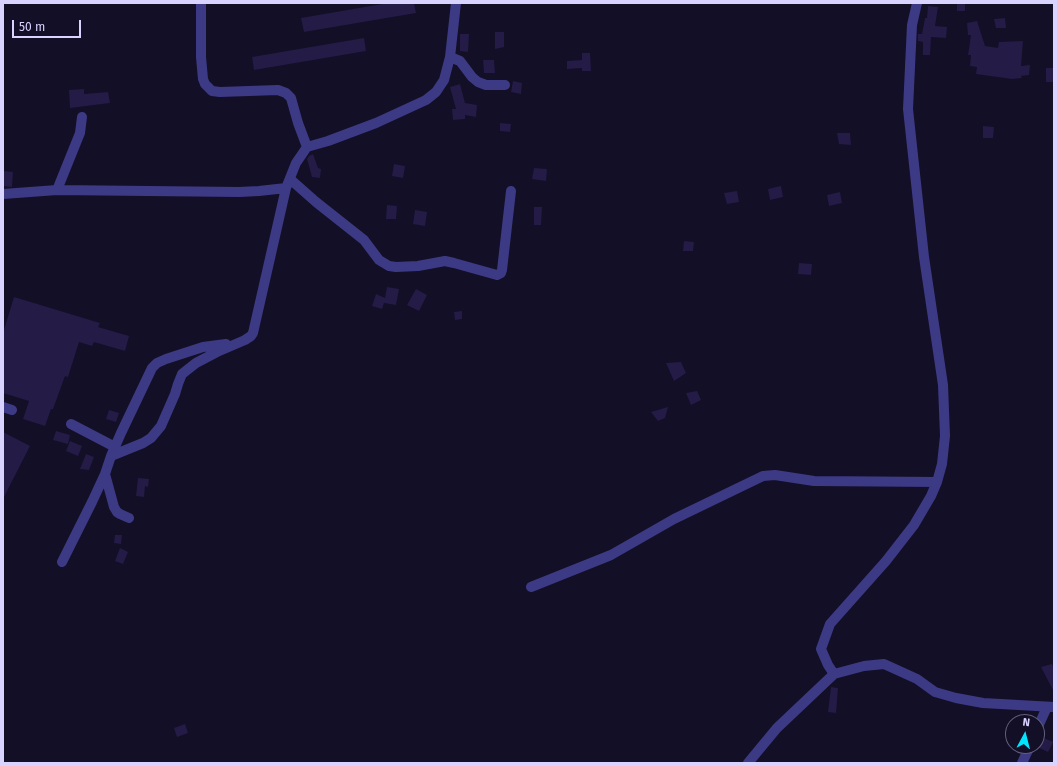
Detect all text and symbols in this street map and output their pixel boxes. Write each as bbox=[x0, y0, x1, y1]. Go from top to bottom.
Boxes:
scale bar bbox=[14, 12, 83, 38]
text: 50 m bbox=[19, 20, 45, 34]
north arrow bbox=[1005, 714, 1045, 754]
text: N bbox=[1022, 716, 1031, 729]

